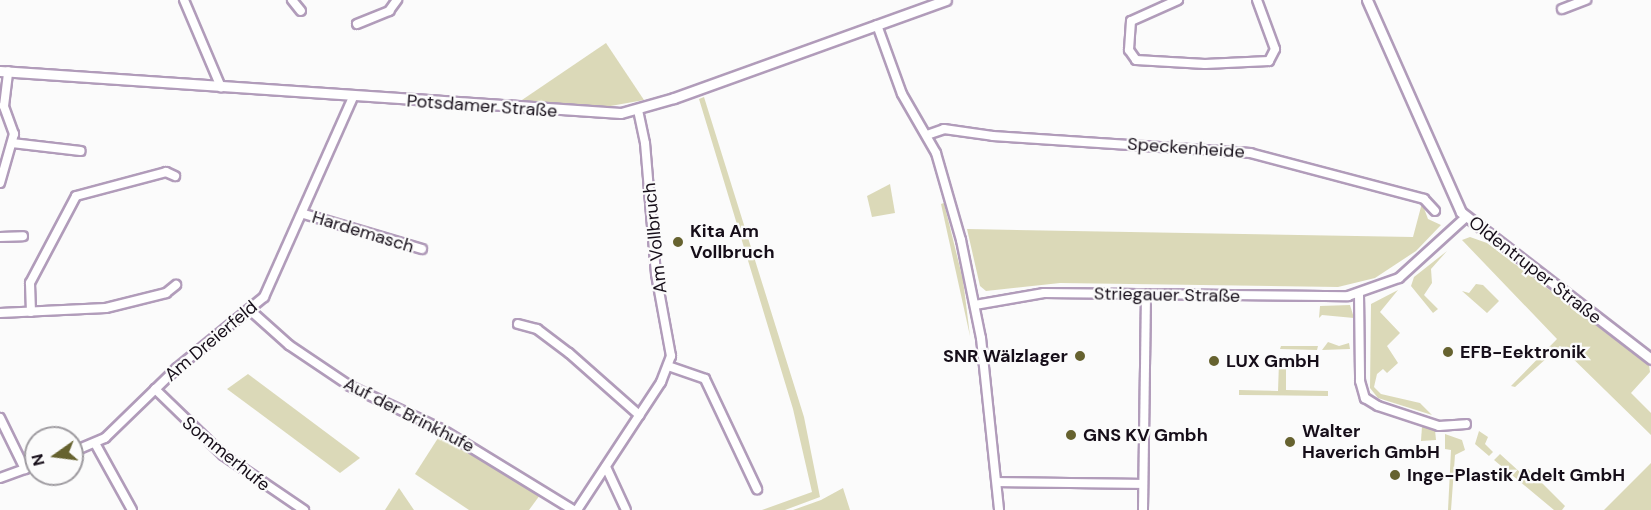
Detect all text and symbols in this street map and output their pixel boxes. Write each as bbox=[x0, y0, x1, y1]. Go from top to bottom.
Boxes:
street label: Potsdamer Straße bbox=[406, 90, 558, 122]
street label: Speckenheide bbox=[1127, 133, 1245, 163]
street label: Am Vollbruch bbox=[638, 182, 672, 294]
street label: Hardemasch bbox=[309, 206, 417, 258]
street label: Oldentruper Straße bbox=[1464, 211, 1606, 329]
place label: Kita Am Vollbruch bbox=[690, 221, 775, 264]
marker: Kita Am Vollbruch bbox=[671, 235, 685, 249]
street label: Striegauer Straße bbox=[1094, 283, 1240, 307]
street label: Am Dreierfeld bbox=[160, 296, 262, 386]
place label: EFB-Eektronik bbox=[1460, 341, 1587, 363]
place label: SNR Wälzlager bbox=[943, 345, 1068, 367]
marker: EFB-Eektronik bbox=[1441, 345, 1455, 359]
marker: SNR Wälzlager bbox=[1073, 349, 1087, 363]
place label: LUX GmbH bbox=[1226, 350, 1320, 372]
marker: LUX GmbH bbox=[1207, 354, 1221, 368]
street label: Auf der Brinkhufe bbox=[340, 373, 478, 457]
street label: Sommerhufe bbox=[178, 412, 274, 496]
place label: Walter Haverich GmbH bbox=[1302, 421, 1440, 464]
place label: GNS KV Gmbh bbox=[1083, 424, 1208, 446]
north arrow bbox=[24, 426, 84, 486]
marker: GNS KV Gmbh bbox=[1064, 428, 1078, 442]
marker: Walter Haverich GmbH bbox=[1283, 435, 1297, 449]
text: N bbox=[26, 452, 50, 468]
place label: Inge-Plastik Adelt GmbH bbox=[1407, 464, 1625, 486]
marker: Inge-Plastik Adelt GmbH bbox=[1388, 468, 1402, 482]

